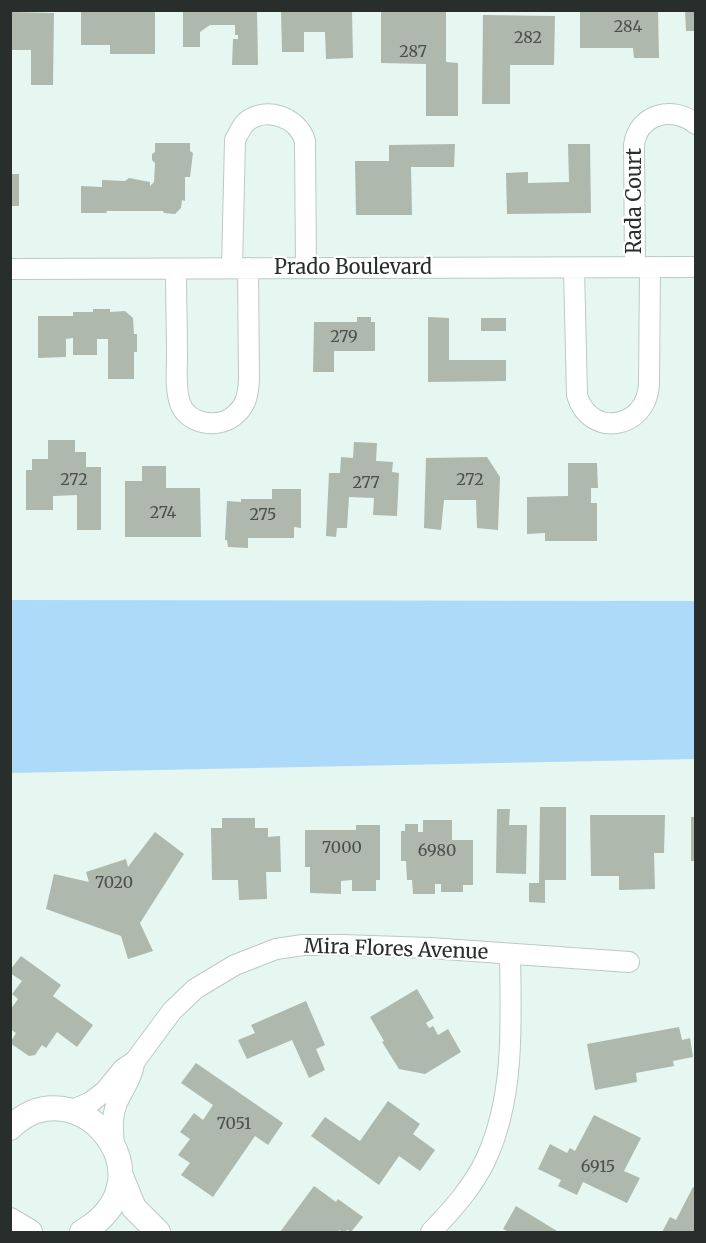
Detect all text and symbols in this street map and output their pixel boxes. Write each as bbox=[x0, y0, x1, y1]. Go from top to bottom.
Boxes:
house number: 284 bbox=[614, 17, 642, 37]
house number: 282 bbox=[514, 28, 542, 48]
house number: 287 bbox=[399, 42, 427, 62]
street label: Rada Court bbox=[623, 148, 647, 254]
street label: Prado Boulevard bbox=[274, 256, 432, 280]
house number: 279 bbox=[330, 327, 358, 347]
house number: 272 bbox=[60, 470, 88, 490]
house number: 272 bbox=[456, 470, 484, 490]
house number: 277 bbox=[352, 473, 380, 493]
house number: 274 bbox=[150, 503, 176, 523]
house number: 275 bbox=[250, 505, 276, 525]
house number: 7000 bbox=[322, 838, 362, 858]
house number: 6980 bbox=[418, 841, 456, 861]
house number: 7020 bbox=[95, 873, 133, 893]
street label: Mira Flores Avenue bbox=[303, 935, 489, 965]
house number: 7051 bbox=[217, 1114, 251, 1134]
house number: 6915 bbox=[581, 1157, 615, 1177]

